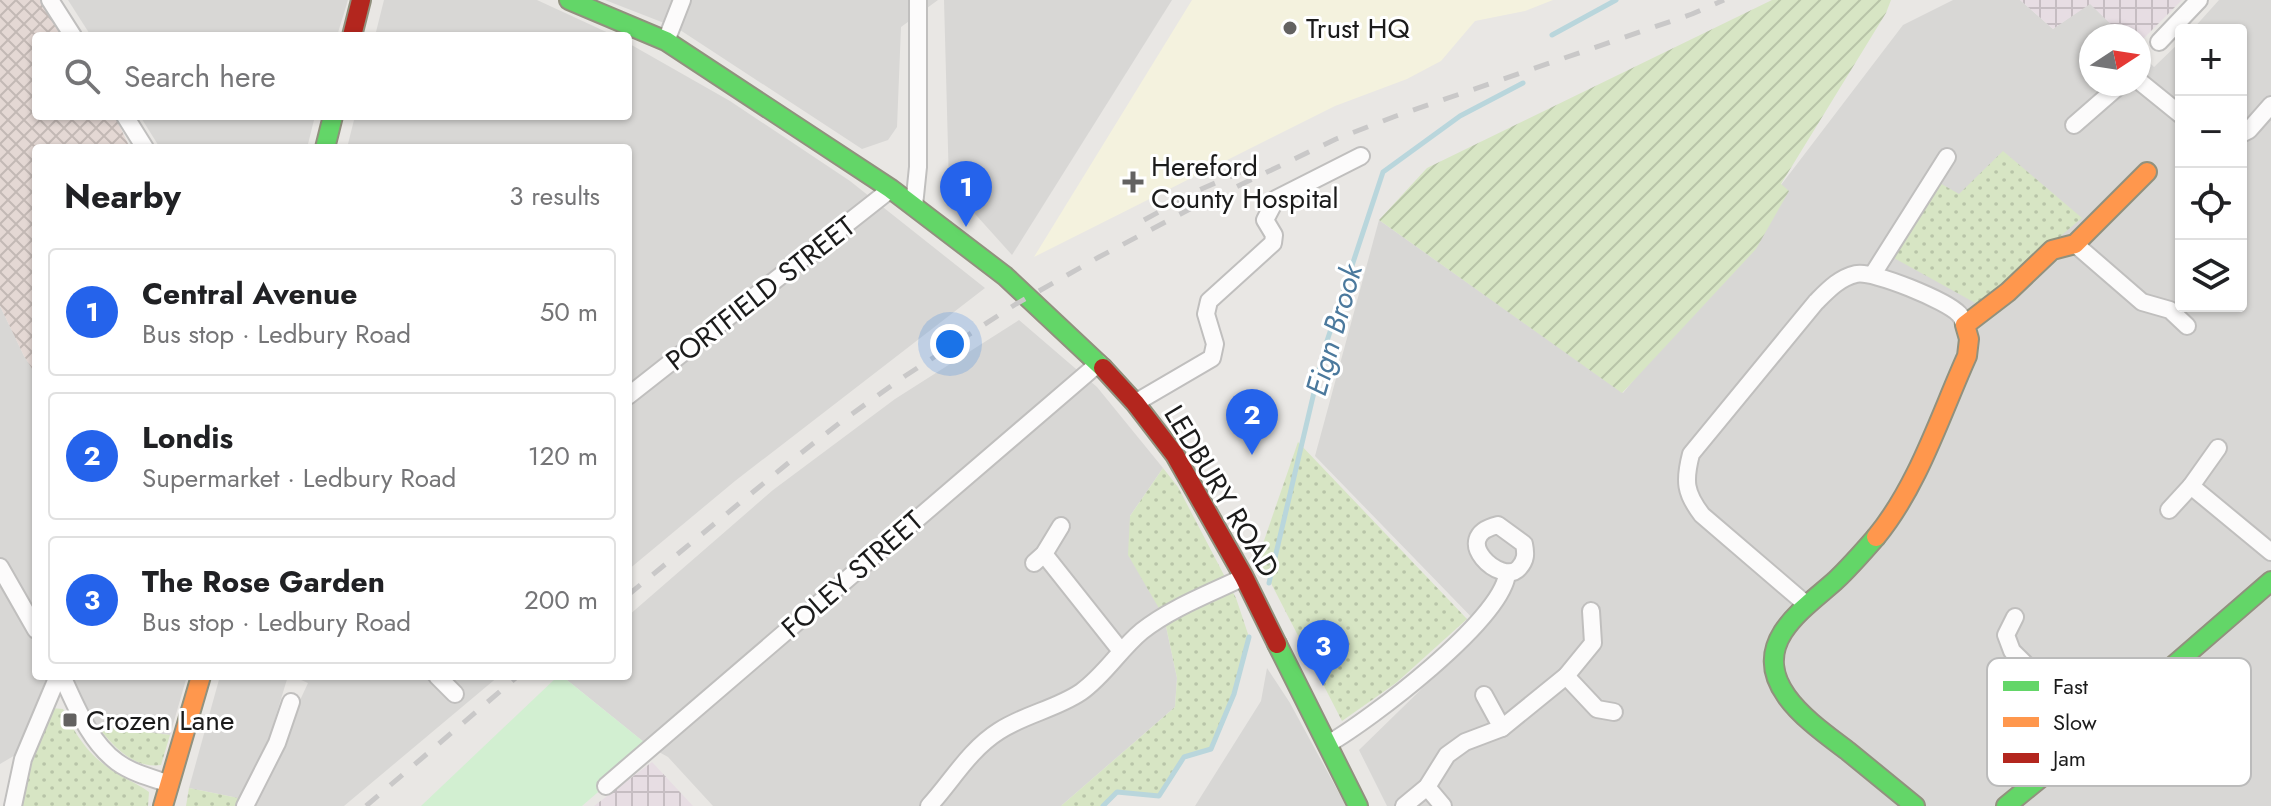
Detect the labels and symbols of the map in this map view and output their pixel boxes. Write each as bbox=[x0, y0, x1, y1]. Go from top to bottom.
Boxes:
place label: Trust HQ bbox=[1306, 8, 1411, 49]
marker: Trust HQ bbox=[1281, 19, 1299, 37]
north arrow bbox=[2079, 24, 2151, 96]
place label: Hereford County Hospital bbox=[1151, 146, 1339, 219]
pin: 1 bbox=[940, 161, 992, 227]
marker: Hereford County Hospital bbox=[1122, 171, 1144, 193]
street label: PORTFIELD STREET bbox=[657, 206, 864, 380]
water label: Eign Brook bbox=[1294, 258, 1373, 401]
your location bbox=[930, 324, 970, 364]
pin: 2 bbox=[1226, 389, 1278, 455]
street label: LEDBURY ROAD bbox=[1154, 397, 1289, 585]
street label: FOLEY STREET bbox=[772, 501, 932, 648]
pin: 3 bbox=[1297, 620, 1349, 686]
legend bbox=[1987, 658, 2251, 786]
text: Fast bbox=[2053, 670, 2089, 702]
place label: Crozen Lane bbox=[86, 700, 234, 741]
text: Slow bbox=[2053, 706, 2097, 738]
marker: Crozen Lane bbox=[61, 711, 79, 729]
text: Jam bbox=[2050, 742, 2086, 774]

